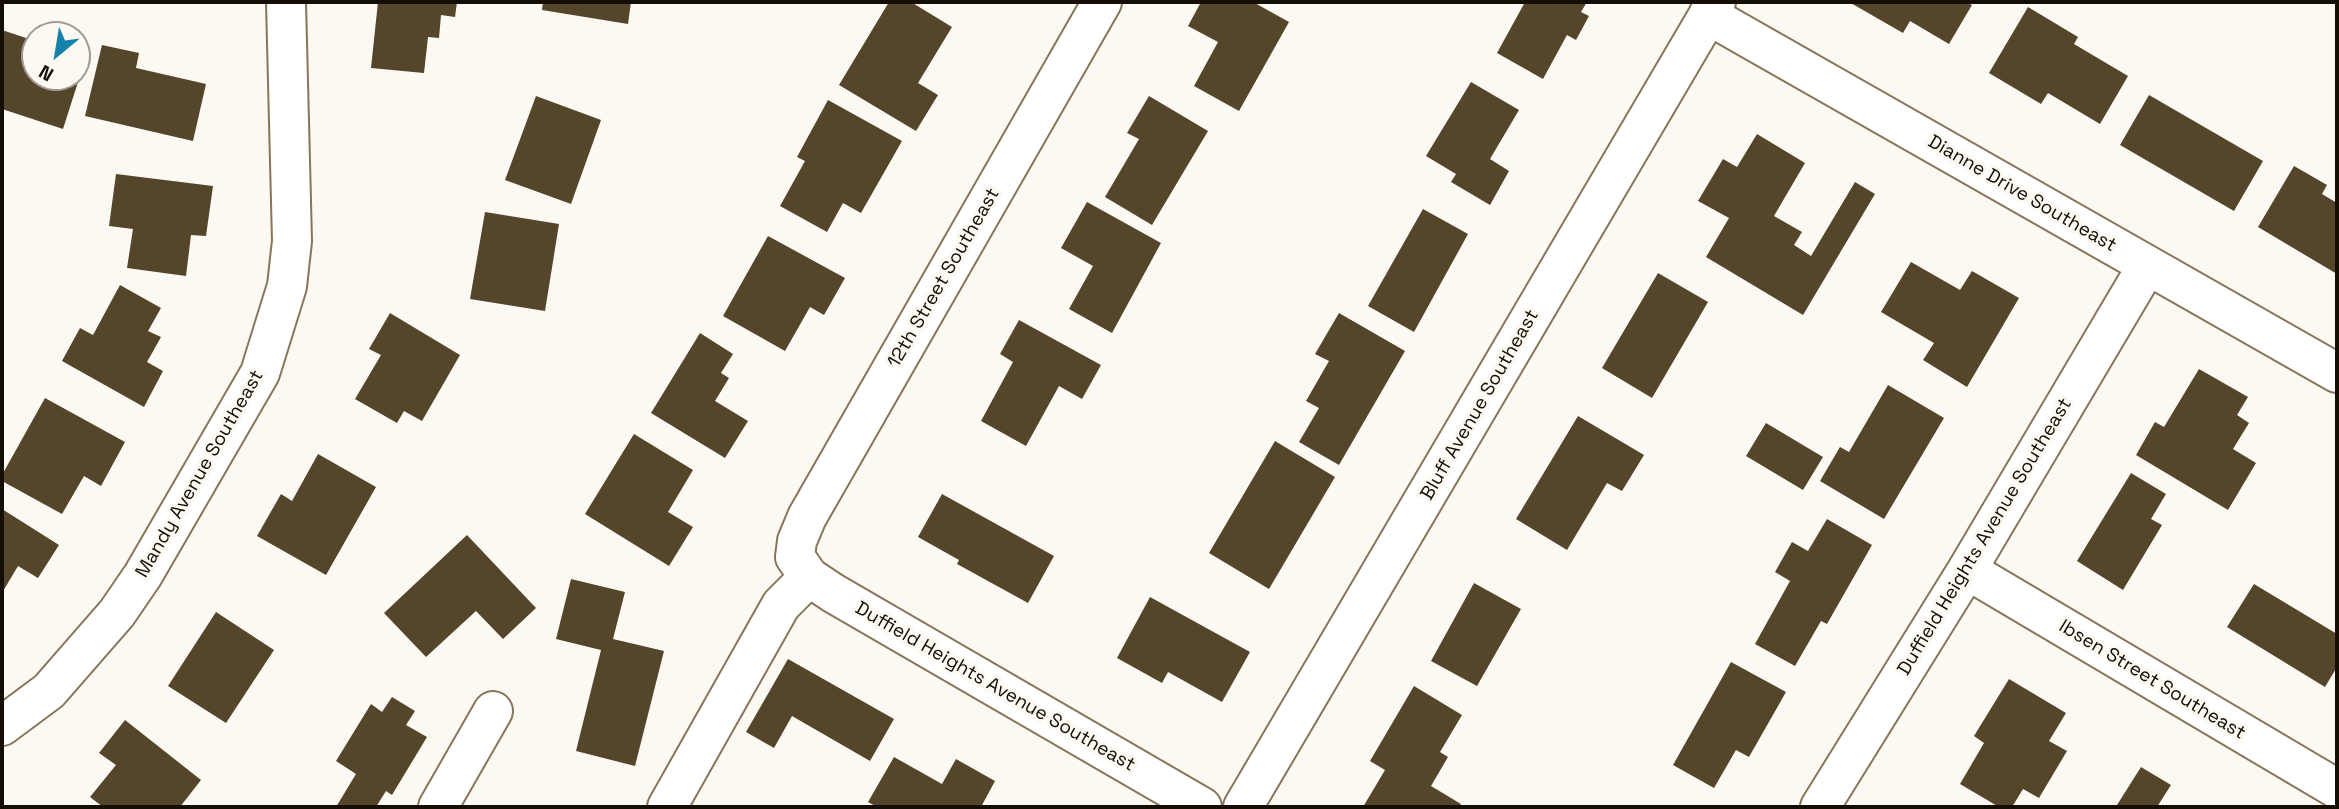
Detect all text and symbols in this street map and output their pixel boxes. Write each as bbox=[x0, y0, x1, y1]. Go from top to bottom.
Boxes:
north arrow bbox=[21, 21, 91, 91]
text: N bbox=[34, 59, 58, 87]
street label: Dianne Drive Southeast bbox=[1924, 131, 2120, 257]
street label: 12th Street Southeast bbox=[883, 184, 1005, 372]
street label: Bluff Avenue Southeast bbox=[1416, 306, 1544, 504]
street label: Mandy Avenue Southeast bbox=[131, 366, 269, 582]
street label: Duffield Heights Avenue Southeast bbox=[1893, 394, 2077, 680]
street label: Duffield Heights Avenue Southeast bbox=[851, 597, 1139, 777]
street label: Ibsen Street Southeast bbox=[2055, 615, 2249, 745]

